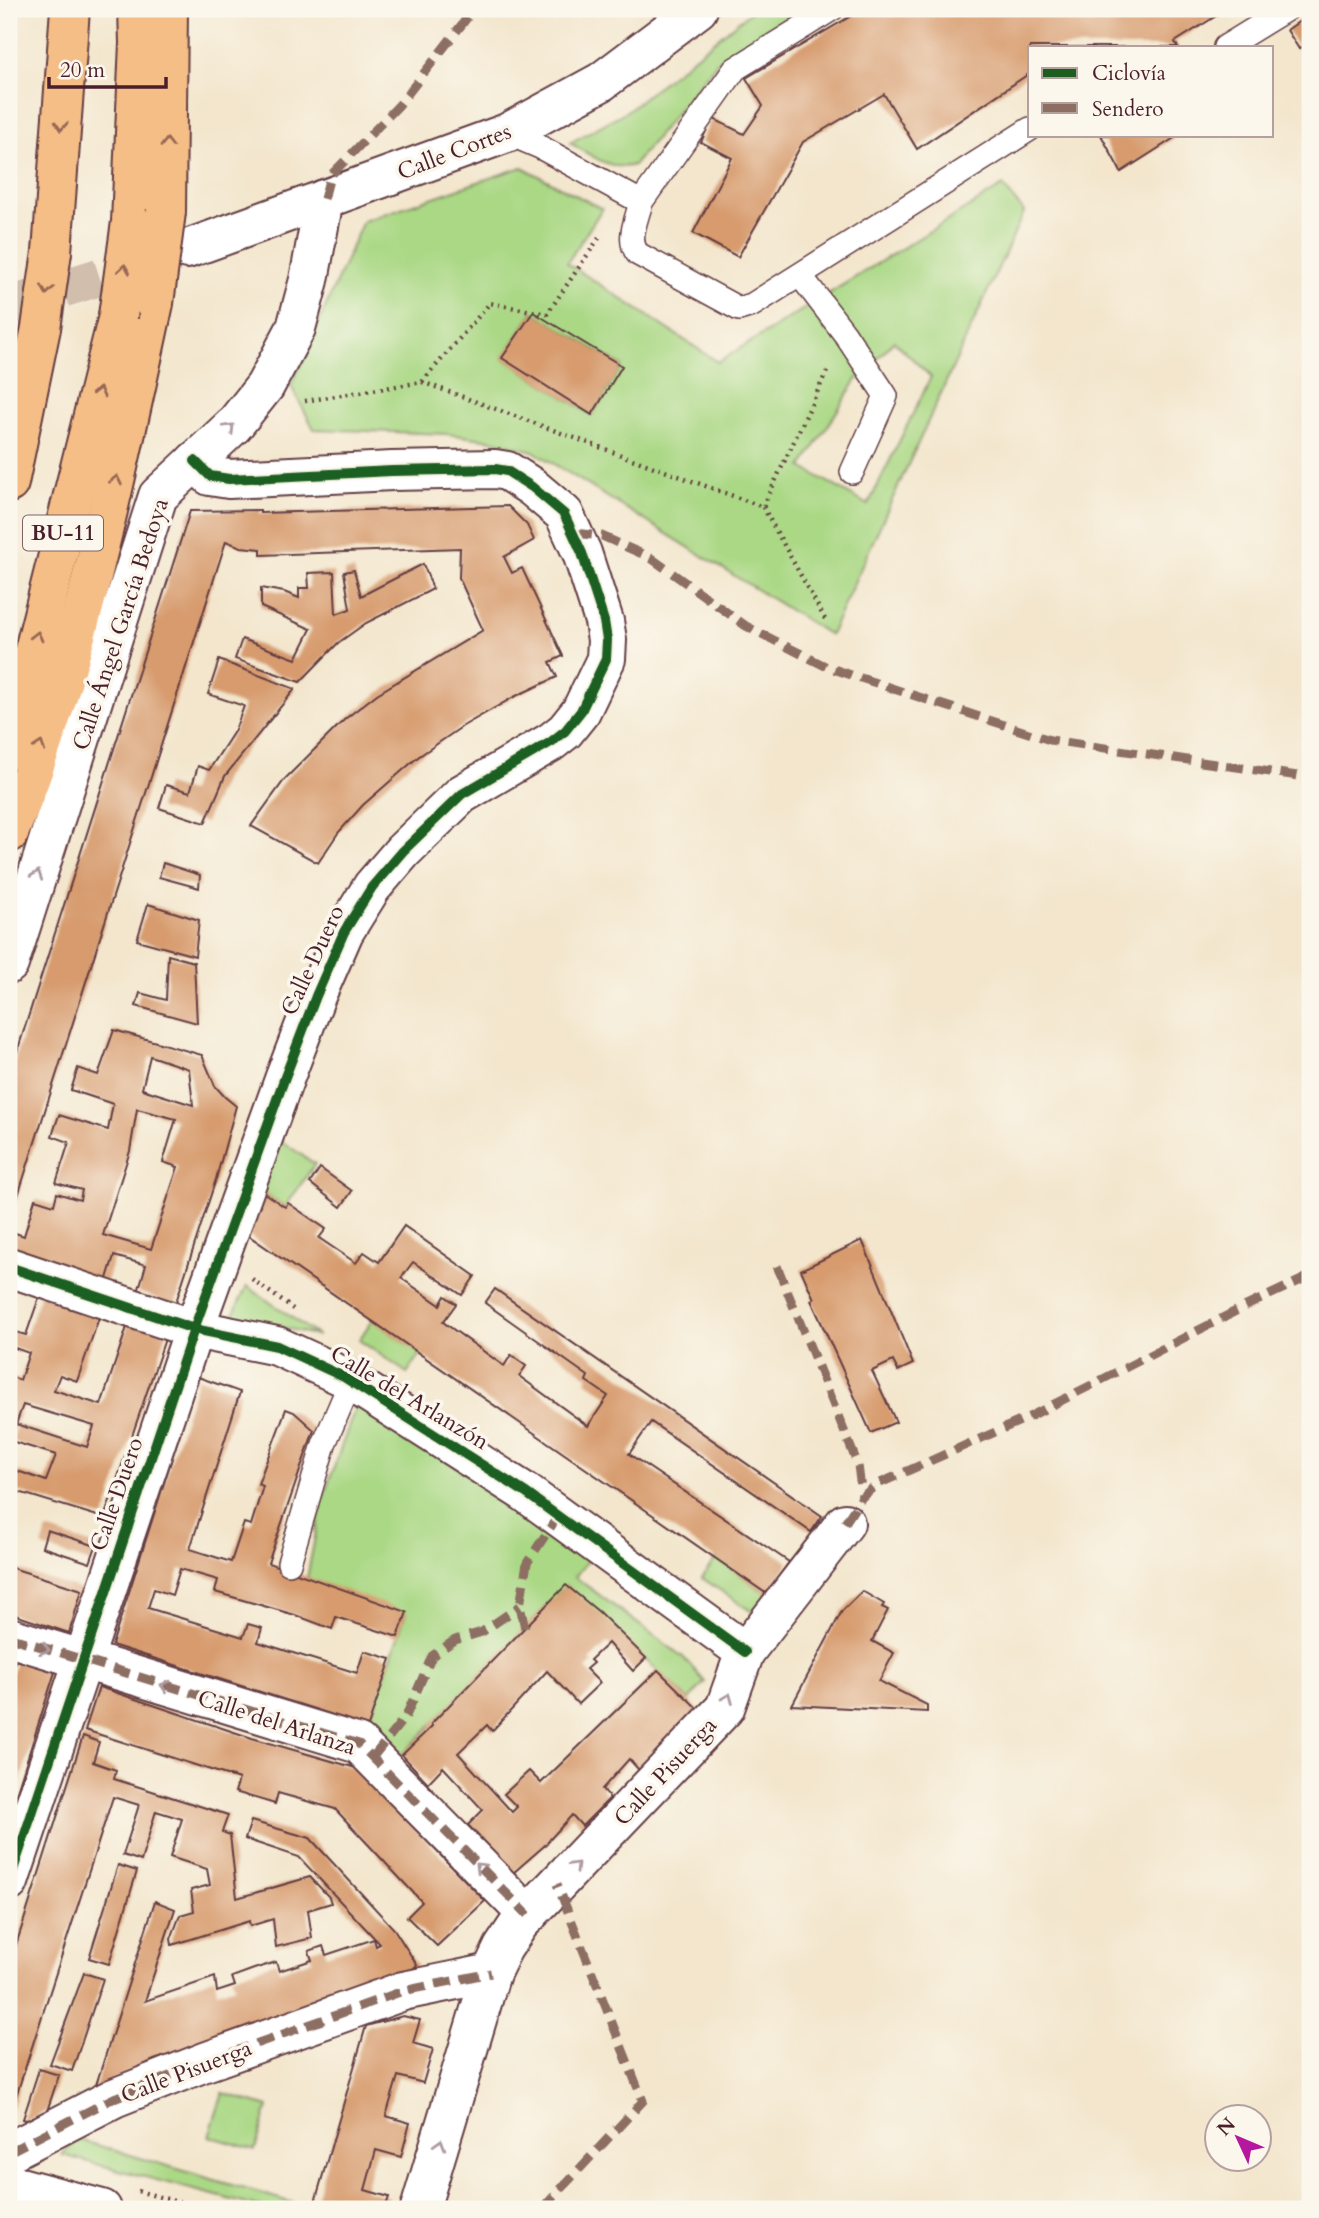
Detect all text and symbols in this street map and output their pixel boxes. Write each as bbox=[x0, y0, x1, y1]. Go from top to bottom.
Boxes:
scale bar bbox=[49, 46, 166, 90]
legend bbox=[1028, 46, 1274, 136]
text: 20 m bbox=[60, 56, 105, 85]
text: Ciclovía bbox=[1092, 59, 1166, 88]
text: Sendero bbox=[1092, 95, 1164, 124]
street label: Calle Cortes bbox=[393, 116, 516, 187]
one-way arrow bbox=[54, 120, 69, 131]
one-way arrow bbox=[159, 138, 175, 148]
one-way arrow bbox=[117, 263, 132, 275]
one-way arrow bbox=[39, 284, 54, 296]
one-way arrow bbox=[91, 386, 105, 398]
one-way arrow bbox=[222, 424, 235, 437]
one-way arrow bbox=[107, 474, 122, 486]
street label: Calle Ángel García Bedoya bbox=[65, 494, 176, 754]
road number: BU-11 bbox=[23, 516, 103, 550]
one-way arrow bbox=[29, 630, 43, 642]
one-way arrow bbox=[32, 741, 46, 753]
one-way arrow bbox=[29, 870, 44, 882]
street label: Calle Duero bbox=[273, 900, 352, 1020]
street label: Calle del Arlanzón bbox=[325, 1338, 495, 1457]
street label: Calle Duero bbox=[83, 1433, 150, 1555]
one-way arrow bbox=[39, 1641, 51, 1656]
one-way arrow bbox=[159, 1680, 171, 1695]
street label: Calle del Arlanza bbox=[194, 1682, 360, 1763]
one-way arrow bbox=[719, 1693, 733, 1705]
street label: Calle Pisuerga bbox=[607, 1710, 724, 1832]
one-way arrow bbox=[567, 1861, 580, 1874]
one-way arrow bbox=[475, 1862, 488, 1875]
street label: Calle Pisuerga bbox=[116, 2032, 256, 2111]
north arrow bbox=[1204, 2102, 1274, 2172]
text: N bbox=[1211, 2112, 1242, 2142]
one-way arrow bbox=[432, 2138, 446, 2151]

